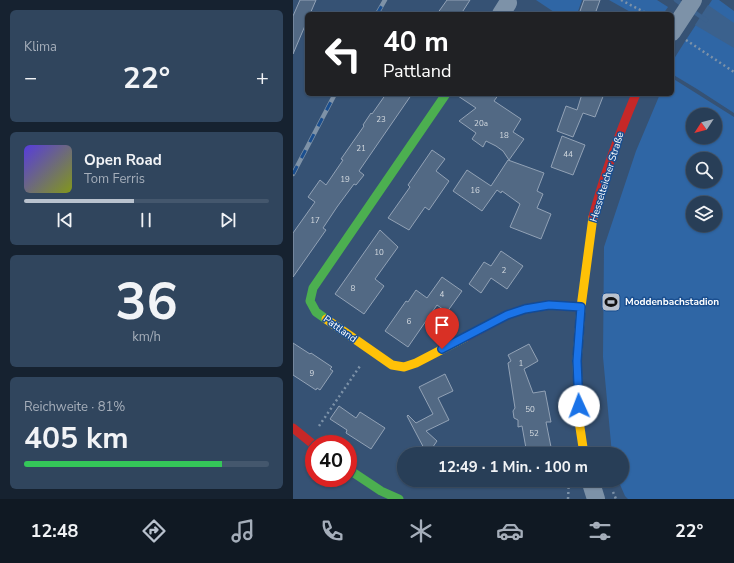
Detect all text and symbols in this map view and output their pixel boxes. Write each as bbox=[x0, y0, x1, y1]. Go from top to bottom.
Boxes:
text: 40 m bbox=[383, 23, 449, 61]
icon: left bbox=[317, 28, 369, 80]
text: Klima bbox=[24, 38, 57, 56]
text: 22° bbox=[123, 58, 170, 99]
text: Pattland bbox=[383, 59, 451, 83]
text: − bbox=[24, 63, 37, 93]
text: + bbox=[256, 63, 269, 93]
north arrow bbox=[686, 108, 722, 144]
map controls bbox=[686, 108, 722, 232]
house number: 23 bbox=[376, 114, 386, 125]
house number: 20a bbox=[474, 118, 488, 129]
house number: 18 bbox=[499, 130, 509, 141]
street label: Hesselteicher Straße bbox=[587, 130, 627, 224]
house number: 21 bbox=[356, 143, 366, 154]
house number: 44 bbox=[563, 149, 573, 160]
text: Open Road bbox=[84, 150, 162, 170]
button: search bbox=[686, 152, 722, 188]
text: Tom Ferris bbox=[84, 170, 145, 188]
house number: 19 bbox=[340, 174, 350, 185]
house number: 16 bbox=[470, 185, 480, 196]
button: layers bbox=[686, 196, 722, 232]
icon: previous bbox=[54, 209, 76, 231]
icon: pause bbox=[135, 209, 157, 231]
icon: next bbox=[217, 209, 239, 231]
house number: 17 bbox=[310, 215, 320, 226]
house number: 10 bbox=[374, 247, 384, 258]
house number: 2 bbox=[502, 265, 507, 276]
text: 36 bbox=[115, 266, 178, 337]
house number: 8 bbox=[351, 283, 356, 294]
house number: 4 bbox=[440, 289, 445, 300]
sports icon: Moddenbachstadion bbox=[600, 291, 622, 313]
place label: Moddenbachstadion bbox=[625, 295, 719, 309]
pin bbox=[425, 308, 459, 349]
street label: Pattland bbox=[321, 312, 360, 346]
icon: arrive bbox=[431, 314, 453, 336]
house number: 6 bbox=[407, 316, 412, 327]
text: km/h bbox=[132, 328, 161, 346]
house number: 1 bbox=[519, 358, 524, 369]
house number: 9 bbox=[310, 368, 315, 379]
position arrow bbox=[558, 385, 600, 427]
text: Reichweite · 81% bbox=[24, 398, 125, 416]
house number: 50 bbox=[525, 404, 535, 415]
text: 405 km bbox=[24, 418, 129, 459]
house number: 52 bbox=[529, 428, 539, 439]
speed limit sign: 40 bbox=[305, 435, 357, 487]
text: 12:49 · 1 Min. · 100 m bbox=[438, 457, 588, 477]
icon: directions bbox=[140, 517, 168, 545]
icon: music bbox=[229, 517, 257, 545]
icon: phone bbox=[318, 517, 346, 545]
icon: climate bbox=[407, 517, 435, 545]
icon: car bbox=[496, 517, 524, 545]
icon: filters bbox=[586, 517, 614, 545]
text: 12:48 bbox=[31, 519, 78, 543]
text: 22° bbox=[675, 519, 703, 543]

